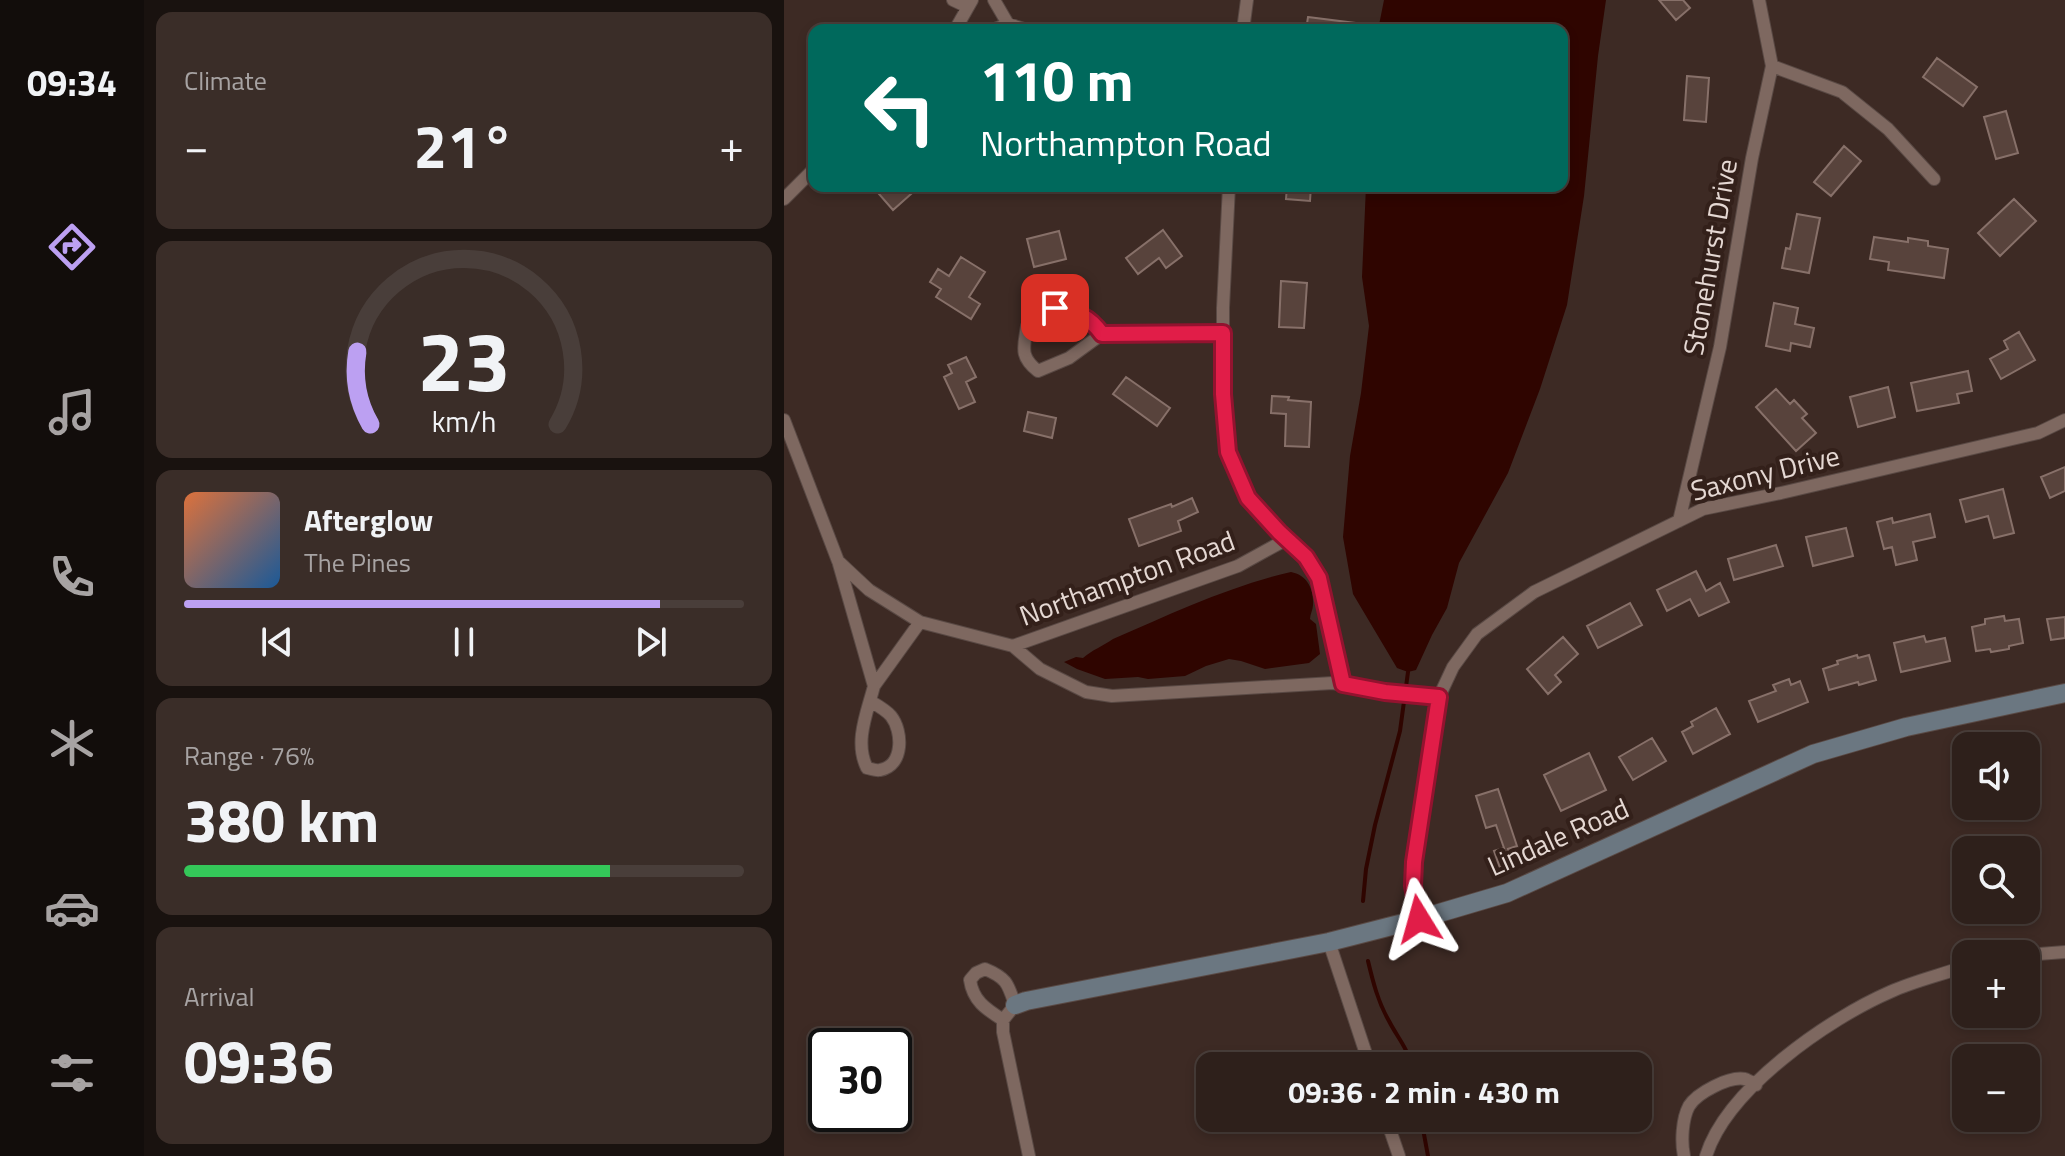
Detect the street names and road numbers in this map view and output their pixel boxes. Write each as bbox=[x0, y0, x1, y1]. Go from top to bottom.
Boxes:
street label: Stonehurst Drive bbox=[1671, 155, 1748, 358]
street label: Saxony Drive bbox=[1686, 433, 1844, 512]
street label: Northampton Road bbox=[1013, 519, 1241, 636]
street label: Lindale Road bbox=[1480, 786, 1635, 887]

